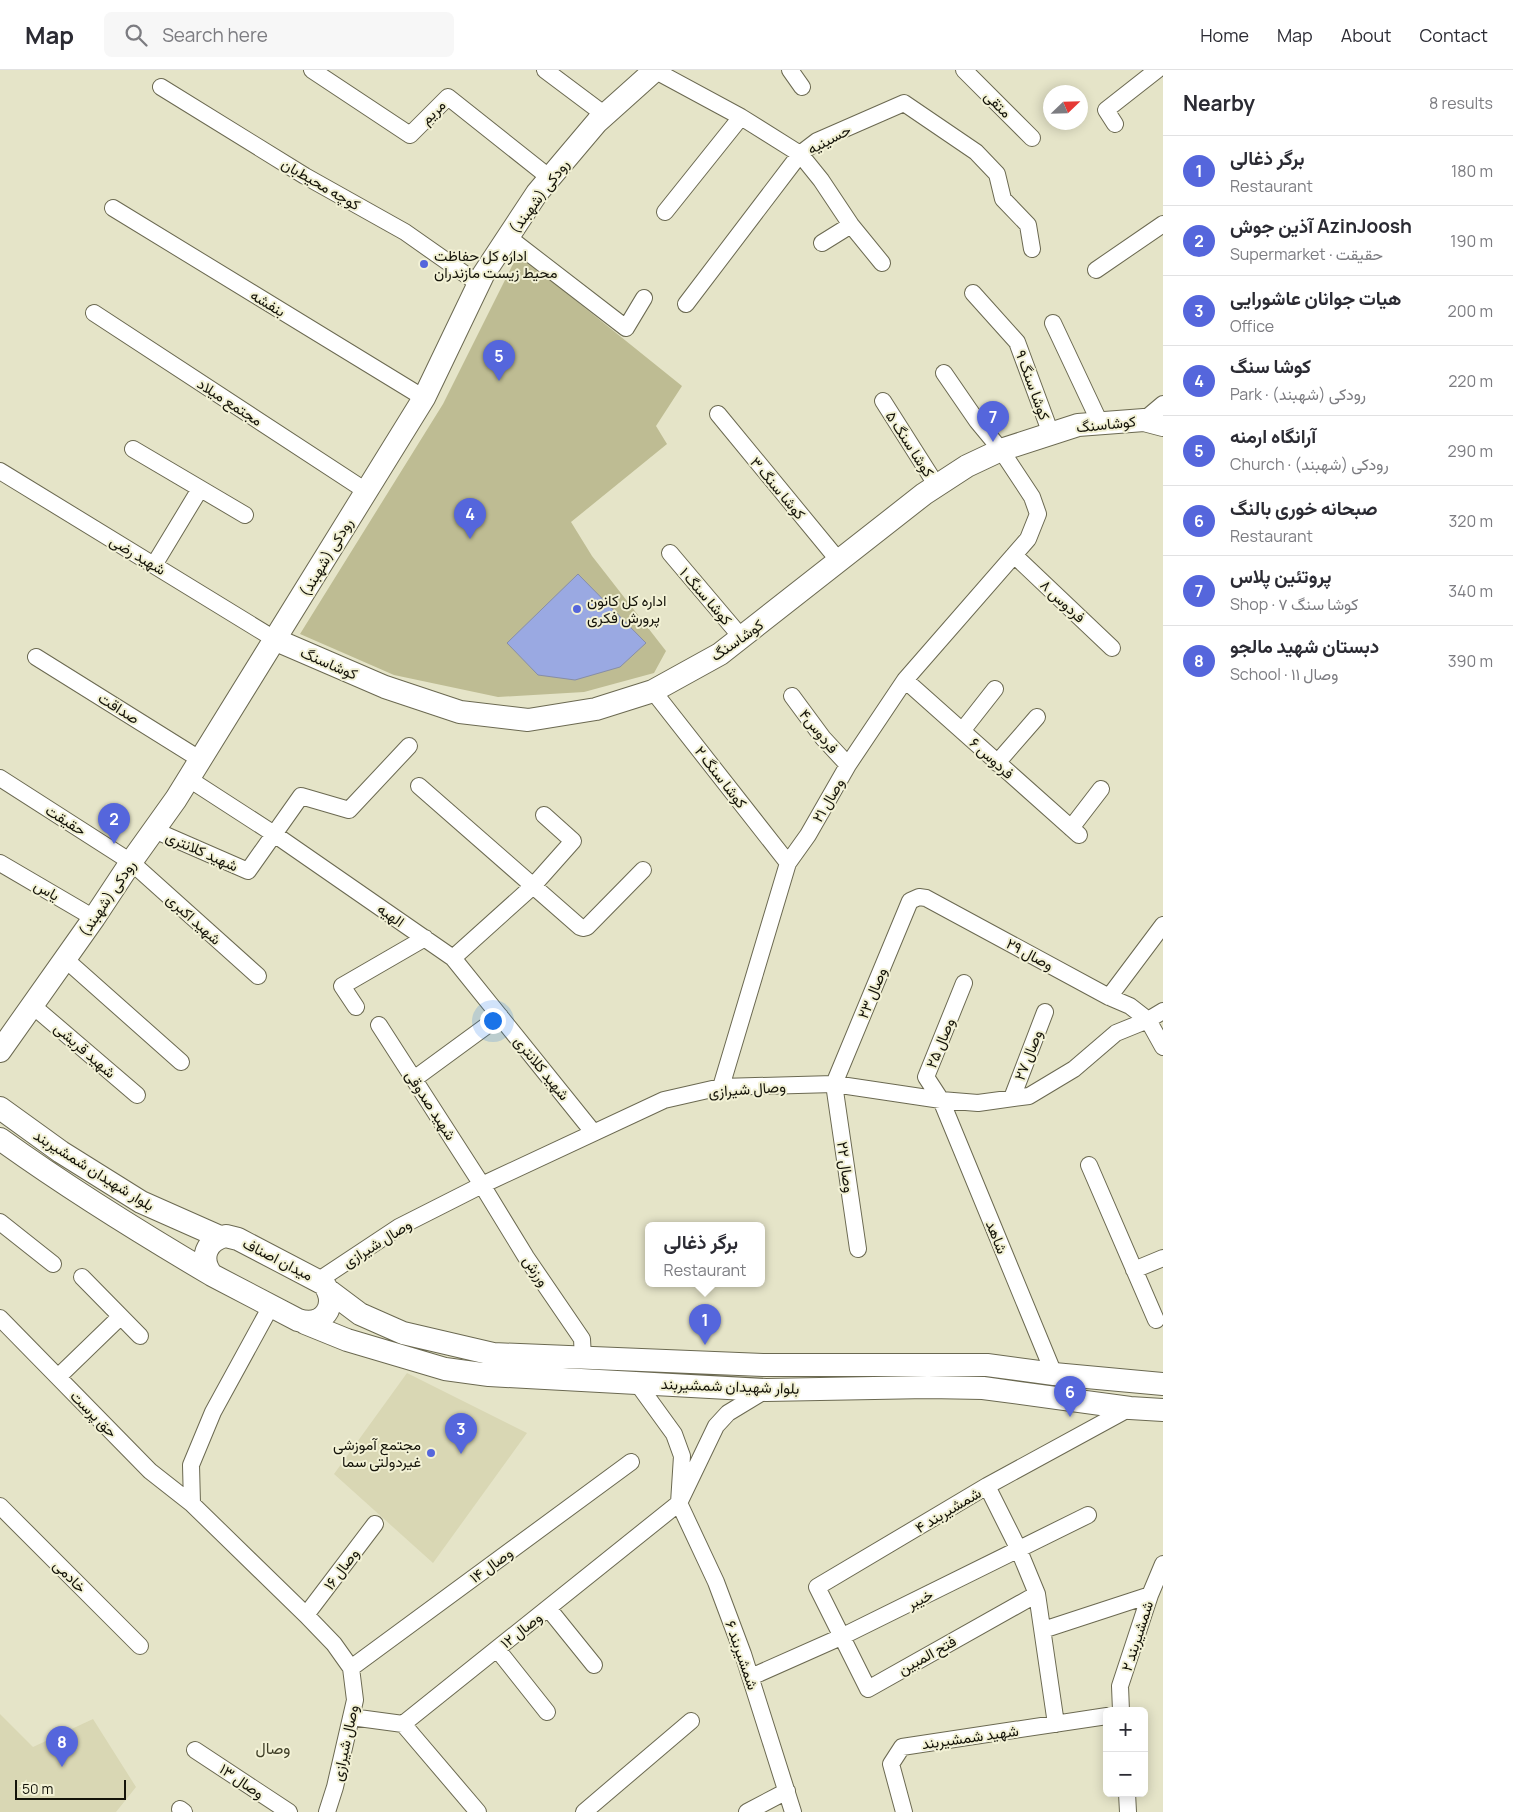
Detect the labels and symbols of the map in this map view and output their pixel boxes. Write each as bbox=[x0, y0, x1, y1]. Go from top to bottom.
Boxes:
north arrow bbox=[1043, 85, 1088, 130]
street label: متقی bbox=[980, 86, 1016, 122]
street label: مریم bbox=[416, 95, 450, 129]
street label: حسینیه bbox=[804, 119, 854, 159]
street label: کوچه محیط‌بان bbox=[278, 153, 365, 215]
street label: رودکی (شهبند) bbox=[504, 154, 574, 238]
place label: اداره کل حفاظت محیط زیست مازندران bbox=[434, 245, 558, 283]
marker: اداره کل حفاظت محیط زیست مازندران bbox=[418, 258, 430, 270]
street label: بنفشه bbox=[247, 284, 289, 322]
pin: 5 bbox=[483, 340, 515, 381]
street label: کوشا سنگ ۹ bbox=[1011, 347, 1056, 423]
street label: مجتمع میلاد bbox=[193, 373, 267, 432]
pin: 7 bbox=[977, 401, 1009, 442]
street label: کوشا سنگ ۵ bbox=[881, 407, 939, 481]
street label: کوشاسنگ bbox=[1075, 410, 1137, 438]
street label: کوشا سنگ ۳ bbox=[746, 452, 811, 524]
pin: 4 bbox=[454, 498, 486, 539]
street label: رودکی (شهبند) bbox=[294, 514, 358, 600]
street label: شهید رضی bbox=[106, 530, 170, 580]
street label: کوشا سنگ ۱ bbox=[675, 563, 737, 630]
street label: فردوس ۸ bbox=[1036, 575, 1090, 627]
place label: اداره کل کانون پرورش فکری bbox=[587, 590, 666, 628]
marker: اداره کل کانون پرورش فکری bbox=[571, 603, 583, 615]
street label: کوشاسنگ bbox=[706, 614, 768, 666]
street label: کوشاسنگ bbox=[297, 642, 361, 685]
street label: صداقت bbox=[94, 687, 144, 729]
street label: فردوس۴ bbox=[795, 704, 843, 758]
street label: فردوس ۶ bbox=[965, 732, 1019, 784]
street label: کوشا سنگ ۲ bbox=[690, 741, 752, 813]
street label: وصال ۲۱ bbox=[807, 774, 849, 826]
street label: حقیقت bbox=[42, 799, 90, 841]
pin: 2 bbox=[98, 803, 130, 844]
street label: شهید کلانتری bbox=[162, 826, 242, 876]
street label: رودکی (شهبند) bbox=[74, 856, 140, 940]
street label: یاس bbox=[30, 874, 64, 906]
street label: شهید اکبری bbox=[162, 889, 226, 949]
street label: الهیه bbox=[373, 898, 409, 932]
street label: وصال ۲۹ bbox=[1003, 933, 1057, 975]
street label: وصال ۲۳ bbox=[852, 964, 892, 1022]
your location bbox=[480, 1008, 506, 1034]
street label: وصال ۲۵ bbox=[920, 1015, 960, 1071]
street label: شهید قریشی bbox=[50, 1017, 120, 1083]
street label: وصال ۲۷ bbox=[1009, 1027, 1047, 1083]
street label: شهید کلانتری bbox=[509, 1031, 575, 1105]
street label: شهید صدوقی bbox=[401, 1066, 462, 1144]
street label: وصال شیرازی bbox=[708, 1076, 786, 1102]
street label: بلوار شهیدان شمشیربند bbox=[30, 1124, 158, 1216]
street label: وصال ۲۲ bbox=[832, 1140, 860, 1194]
street label: وصال شیرازی bbox=[339, 1214, 415, 1272]
street label: شاهد bbox=[981, 1217, 1013, 1257]
street label: میدان اصناف bbox=[239, 1232, 317, 1286]
street label: ورزش bbox=[518, 1251, 554, 1291]
pin: 1 bbox=[689, 1304, 721, 1345]
street label: بلوار شهیدان شمشیربند bbox=[660, 1373, 800, 1399]
pin: 6 bbox=[1054, 1376, 1086, 1417]
street label: حق پرست bbox=[66, 1386, 122, 1442]
pin: 3 bbox=[445, 1413, 477, 1454]
place label: مجتمع آموزشی غیردولتی سما bbox=[333, 1434, 421, 1472]
marker: مجتمع آموزشی غیردولتی سما bbox=[425, 1447, 437, 1459]
street label: شمشیربند ۴ bbox=[911, 1482, 985, 1538]
street label: وصال ۱۴ bbox=[465, 1542, 517, 1588]
street label: وصال ۱۶ bbox=[318, 1544, 364, 1594]
street label: خادمی bbox=[49, 1555, 91, 1597]
street label: خیبر bbox=[903, 1584, 937, 1615]
street label: شمشیربند ۲ bbox=[1116, 1598, 1158, 1674]
street label: وصال ۱۲ bbox=[496, 1607, 546, 1653]
street label: شمشیربند ۶ bbox=[720, 1617, 764, 1693]
street label: فتح المبین bbox=[894, 1630, 961, 1681]
street label: وصال شیرازی bbox=[327, 1703, 363, 1783]
street label: شهید شمشیربند bbox=[920, 1720, 1020, 1754]
pin: 8 bbox=[46, 1726, 78, 1767]
district label: وصال bbox=[256, 1737, 290, 1759]
street label: وصال ۱۳ bbox=[215, 1758, 269, 1804]
scale bar bbox=[15, 1777, 126, 1800]

